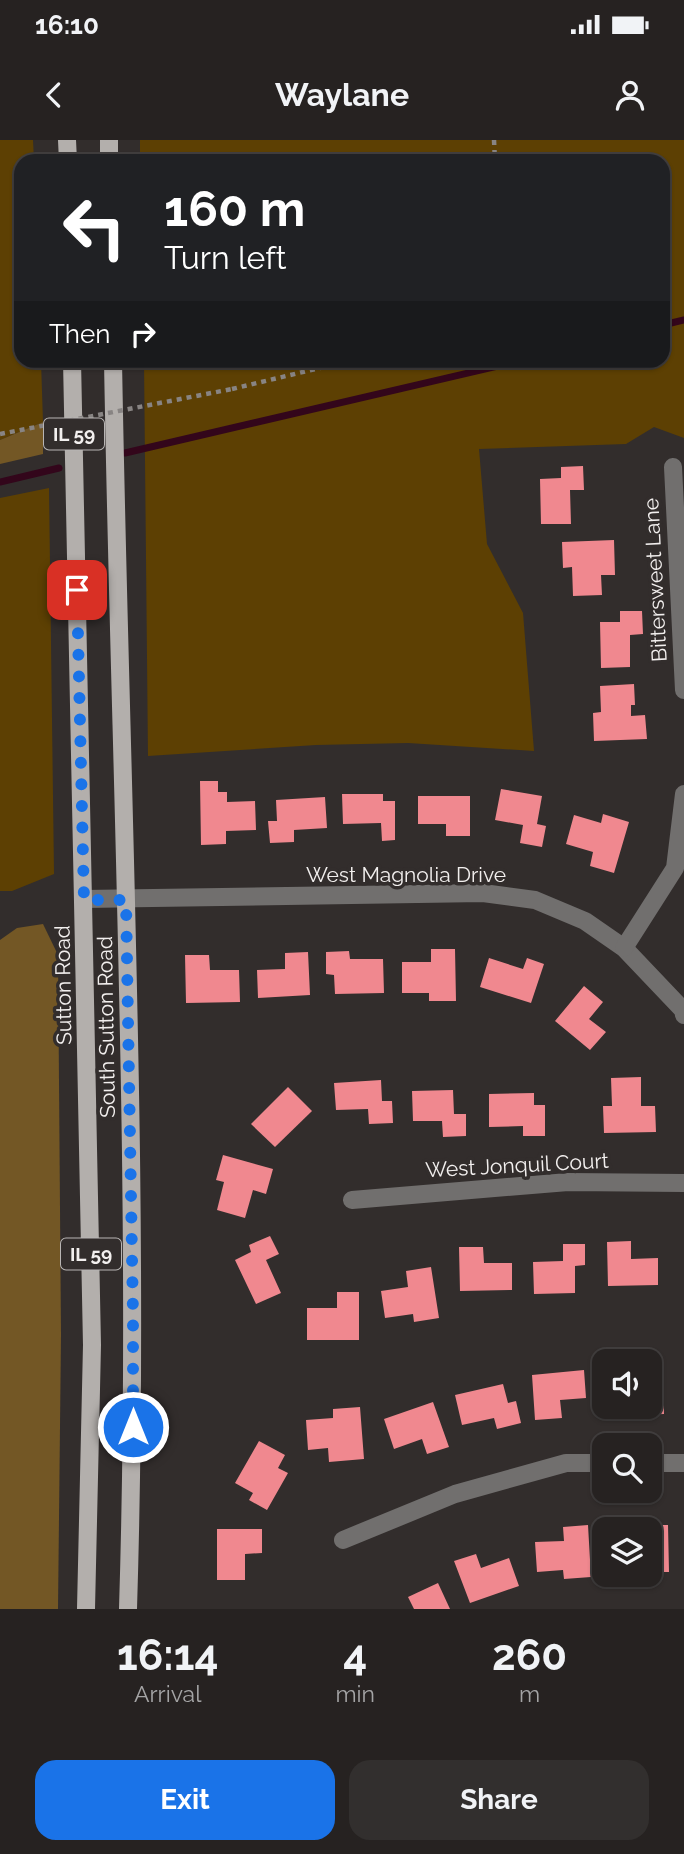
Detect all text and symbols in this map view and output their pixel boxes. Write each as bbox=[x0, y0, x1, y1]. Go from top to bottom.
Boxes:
text: 16:10 bbox=[35, 10, 99, 40]
icon: back bbox=[35, 76, 73, 114]
text: Waylane bbox=[275, 76, 409, 113]
icon: person bbox=[611, 76, 649, 114]
text: 160 m bbox=[164, 180, 305, 237]
icon: left bbox=[49, 182, 140, 273]
text: Turn left bbox=[164, 239, 286, 276]
icon: right bbox=[124, 315, 162, 353]
text: Then bbox=[49, 319, 110, 349]
road number: IL 59 bbox=[44, 418, 104, 450]
street label: Bittersweet Lane bbox=[638, 497, 672, 663]
pin bbox=[47, 560, 107, 620]
icon: arrive bbox=[58, 571, 96, 609]
street label: West Magnolia Drive bbox=[306, 862, 506, 887]
street label: Sutton Road bbox=[49, 925, 77, 1045]
street label: South Sutton Road bbox=[92, 936, 120, 1118]
street label: West Jonquil Court bbox=[425, 1148, 609, 1182]
road number: IL 59 bbox=[61, 1238, 121, 1270]
map controls bbox=[592, 1349, 662, 1587]
button: sound bbox=[592, 1349, 662, 1419]
position arrow bbox=[96, 1390, 170, 1464]
button: search bbox=[592, 1433, 662, 1503]
button: layers bbox=[592, 1517, 662, 1587]
text: 16:14 bbox=[117, 1631, 218, 1680]
text: 4 bbox=[343, 1631, 367, 1680]
text: 260 bbox=[492, 1631, 567, 1680]
text: Arrival bbox=[134, 1680, 201, 1707]
text: min bbox=[335, 1680, 375, 1707]
text: m bbox=[519, 1680, 540, 1707]
button: Exit bbox=[35, 1760, 335, 1840]
button: Share bbox=[349, 1760, 649, 1840]

